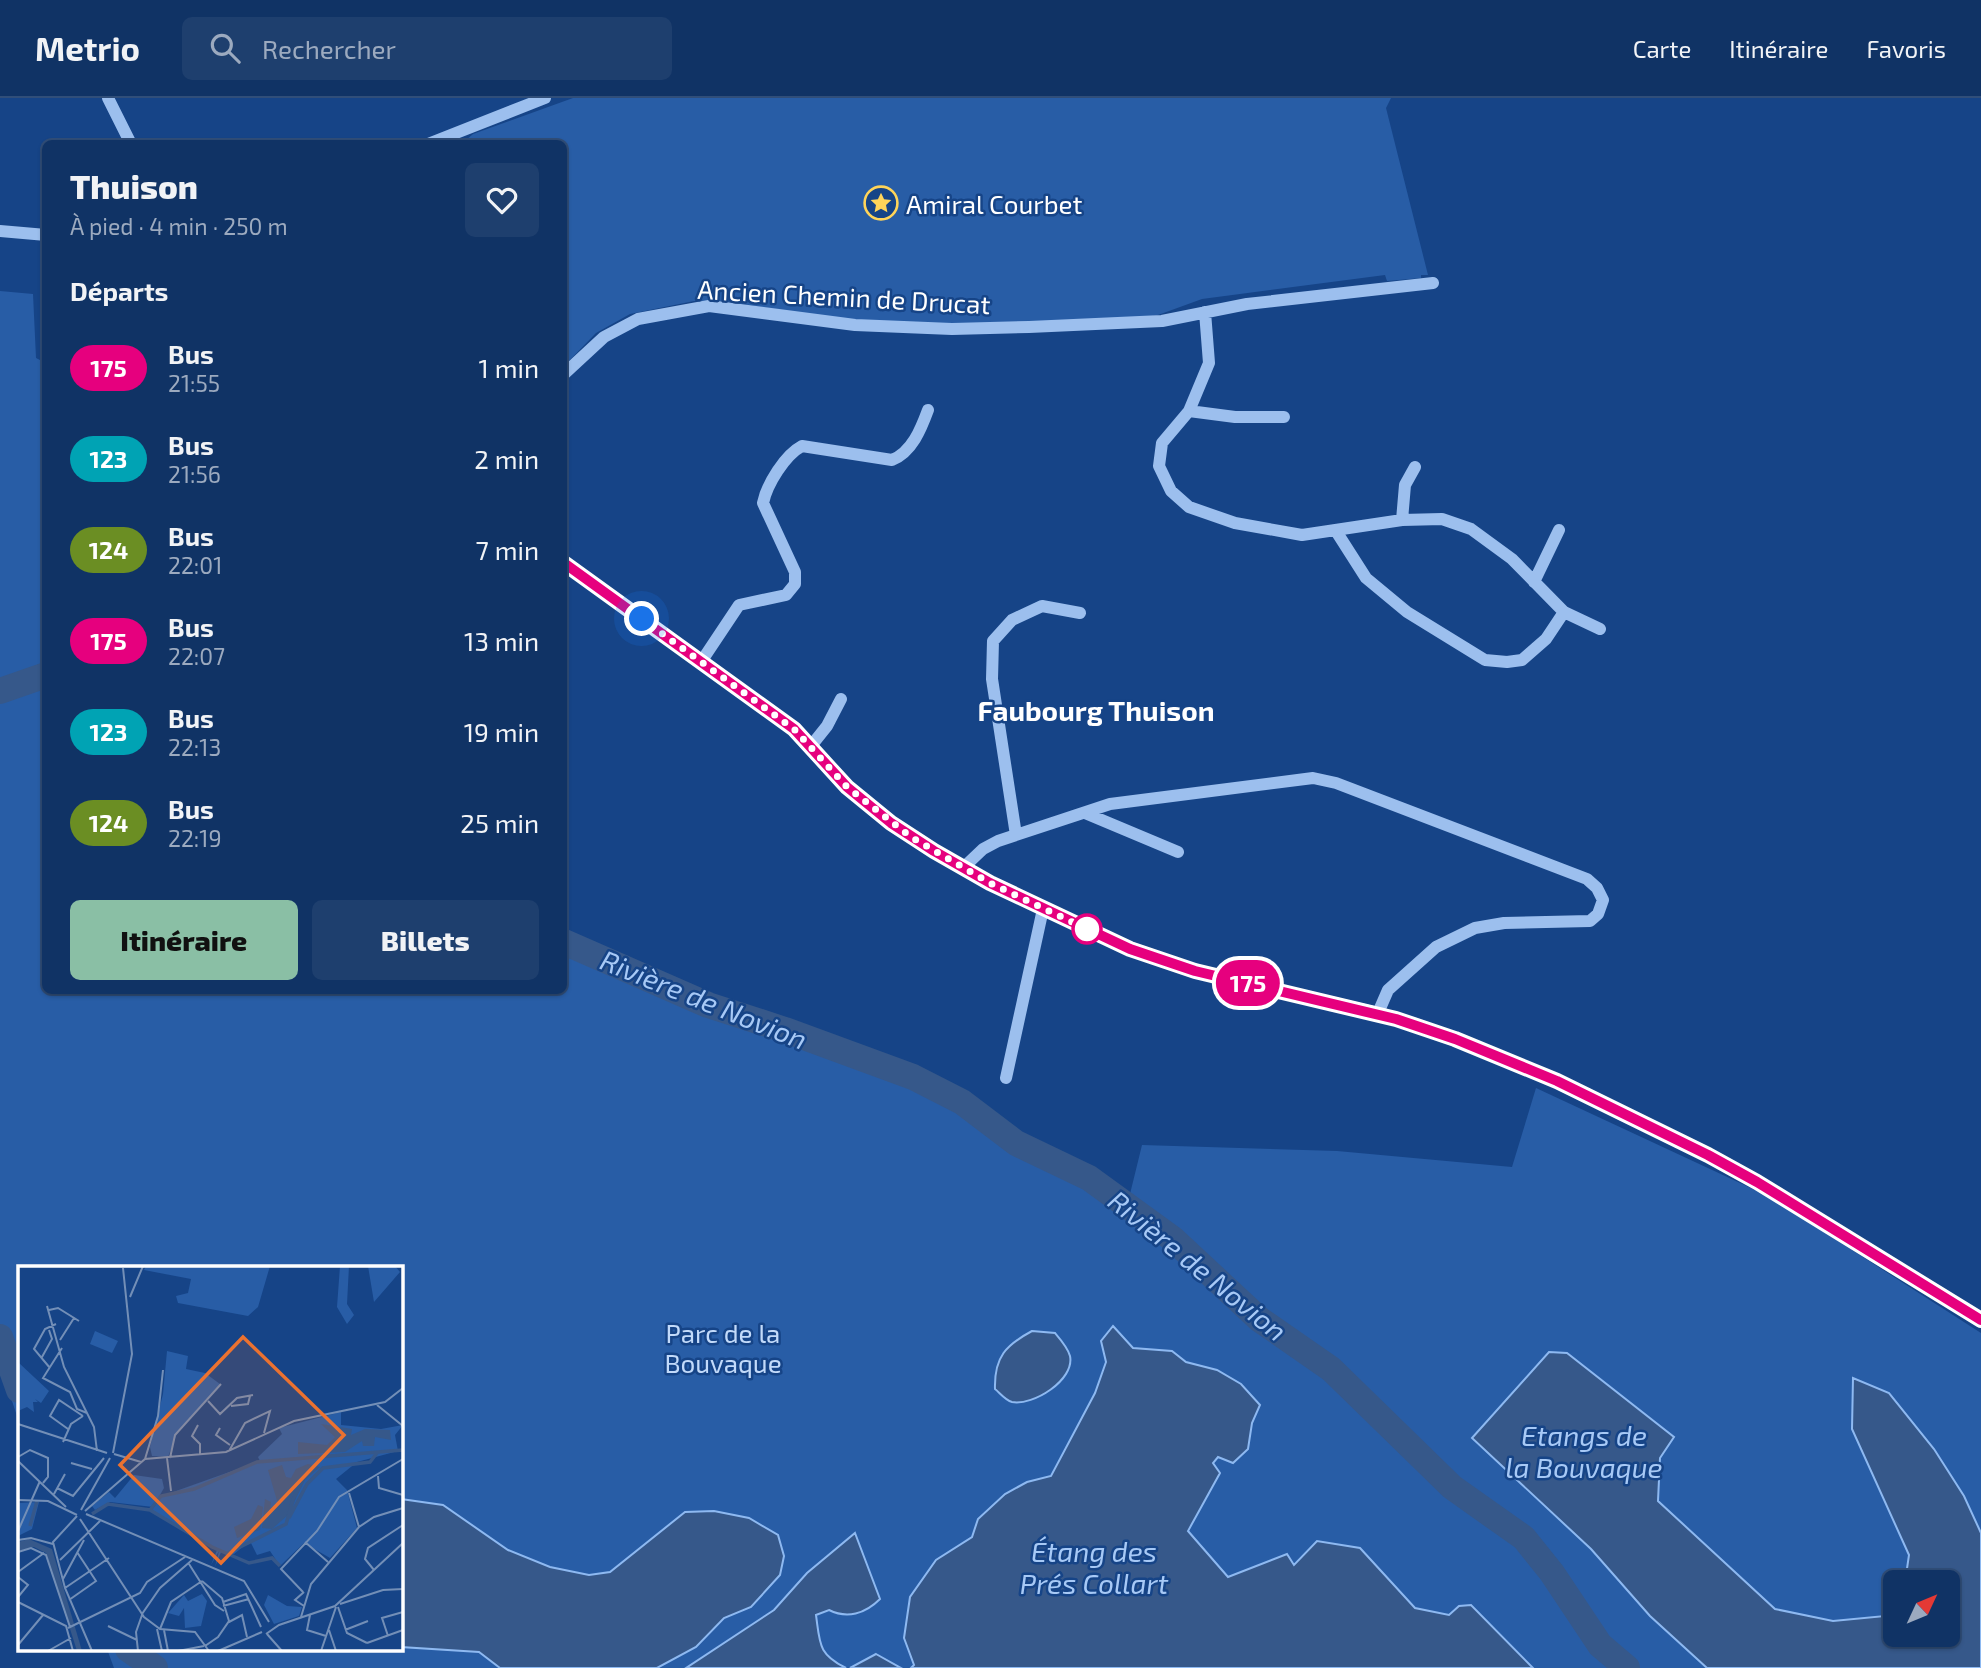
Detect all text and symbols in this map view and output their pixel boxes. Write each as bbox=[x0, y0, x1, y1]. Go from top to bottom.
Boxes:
search box bbox=[182, 17, 672, 80]
text: Metrio bbox=[35, 28, 140, 68]
icon: search bbox=[206, 29, 244, 67]
text: Rechercher bbox=[262, 33, 396, 64]
text: Carte bbox=[1633, 34, 1691, 63]
text: Itinéraire bbox=[1729, 34, 1828, 63]
text: Favoris bbox=[1866, 34, 1946, 63]
button: heart bbox=[465, 163, 539, 237]
text: Thuison bbox=[70, 166, 198, 206]
place icon: Amiral Courbet bbox=[862, 184, 900, 222]
place label: Amiral Courbet bbox=[906, 188, 1083, 219]
text: À pied · 4 min · 250 m bbox=[70, 212, 288, 240]
street label: Ancien Chemin de Drucat bbox=[697, 273, 991, 319]
text: Départs bbox=[70, 275, 168, 306]
text: Bus bbox=[168, 338, 214, 369]
text: 1 min bbox=[479, 352, 539, 383]
text: 175 bbox=[90, 353, 127, 382]
text: 21:55 bbox=[168, 369, 220, 397]
text: Bus bbox=[168, 429, 214, 460]
text: 2 min bbox=[474, 443, 539, 474]
text: 123 bbox=[90, 444, 127, 473]
text: 21:56 bbox=[168, 460, 221, 488]
text: Bus bbox=[168, 520, 214, 551]
text: 7 min bbox=[476, 534, 539, 565]
text: 124 bbox=[89, 535, 128, 564]
text: 22:01 bbox=[168, 551, 222, 579]
your location bbox=[624, 601, 659, 636]
text: Bus bbox=[168, 611, 214, 642]
text: 13 min bbox=[464, 625, 539, 656]
text: 175 bbox=[90, 626, 127, 655]
text: 22:07 bbox=[168, 642, 225, 670]
district label: Faubourg Thuison bbox=[977, 693, 1215, 727]
text: Bus bbox=[168, 702, 214, 733]
text: 19 min bbox=[464, 716, 539, 747]
text: 123 bbox=[90, 717, 127, 746]
text: 22:13 bbox=[168, 733, 221, 761]
text: Bus bbox=[168, 793, 214, 824]
text: 25 min bbox=[460, 807, 539, 838]
text: 124 bbox=[89, 808, 128, 837]
text: 22:19 bbox=[168, 824, 222, 852]
button: Itinéraire bbox=[70, 900, 298, 980]
button: Billets bbox=[312, 900, 539, 980]
unlabelled marker bbox=[1072, 914, 1102, 944]
water label: Rivière de Novion bbox=[596, 942, 812, 1056]
line badge: 175 bbox=[1208, 960, 1288, 1006]
text: 175 bbox=[1230, 968, 1266, 997]
water label: Rivière de Novion bbox=[1102, 1183, 1294, 1347]
inset map bbox=[18, 1266, 402, 1650]
park label: Parc de la Bouvaque bbox=[664, 1317, 782, 1378]
water label: Etangs de la Bouvaque bbox=[1505, 1418, 1663, 1484]
water label: Étang des Prés Collart bbox=[1020, 1534, 1169, 1600]
north arrow bbox=[1883, 1570, 1960, 1647]
map controls bbox=[1883, 1570, 1960, 1647]

